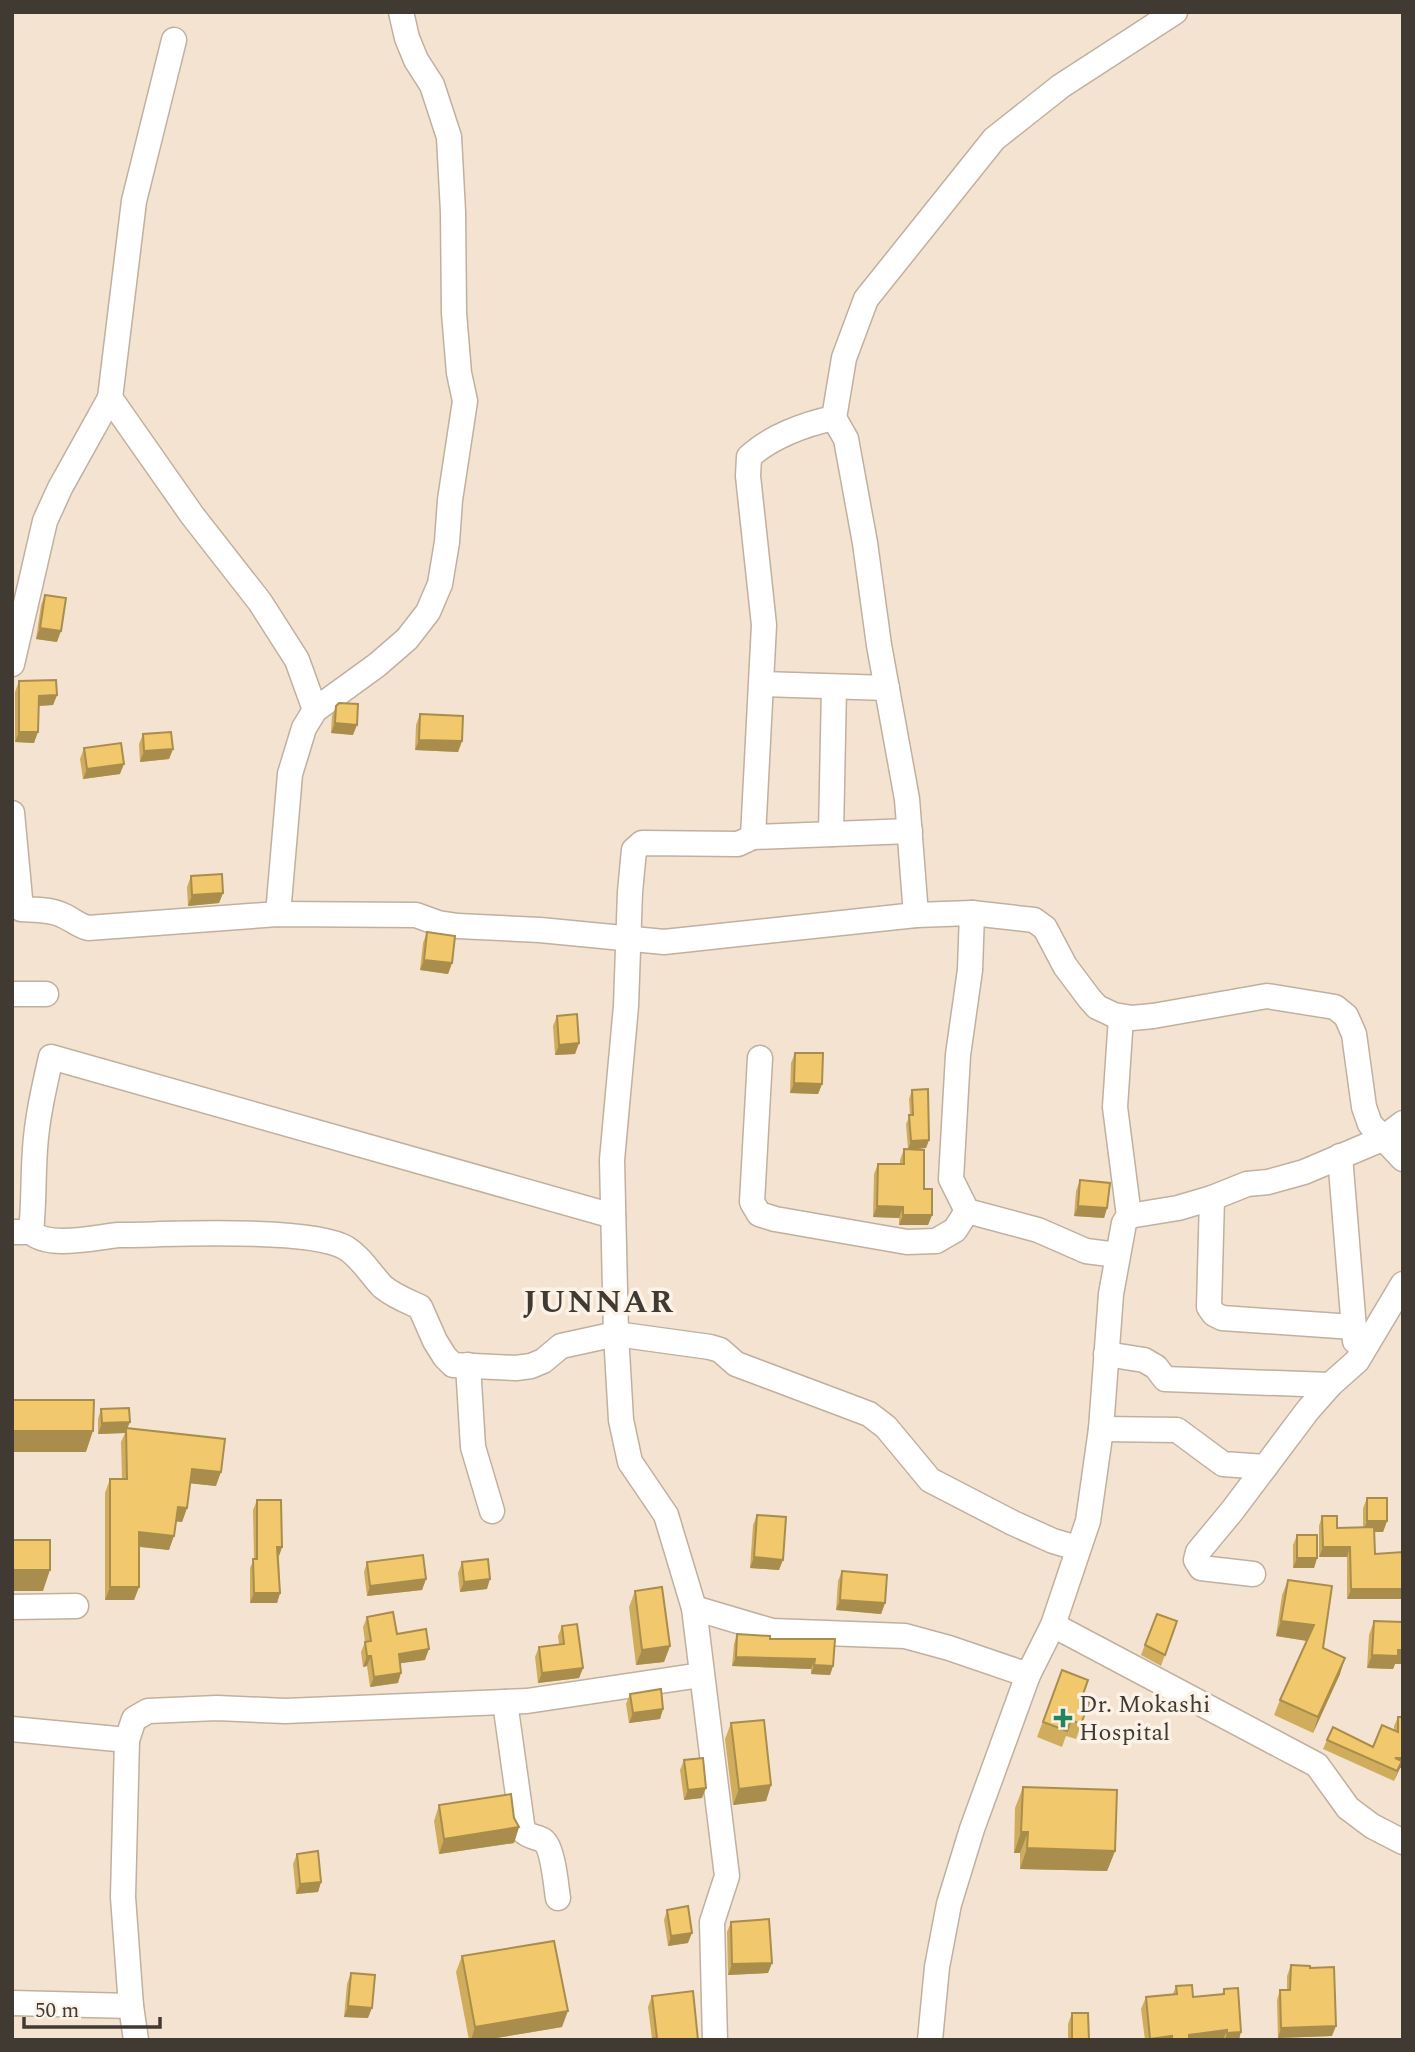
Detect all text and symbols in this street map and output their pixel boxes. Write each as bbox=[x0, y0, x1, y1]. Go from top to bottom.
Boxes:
district label: JUNNAR bbox=[523, 1278, 675, 1327]
place label: Dr. Mokashi Hospital bbox=[1079, 1687, 1210, 1751]
marker: Dr. Mokashi Hospital bbox=[1053, 1708, 1073, 1728]
scale bar bbox=[24, 1986, 161, 2030]
text: 50 m bbox=[35, 1995, 79, 2027]

